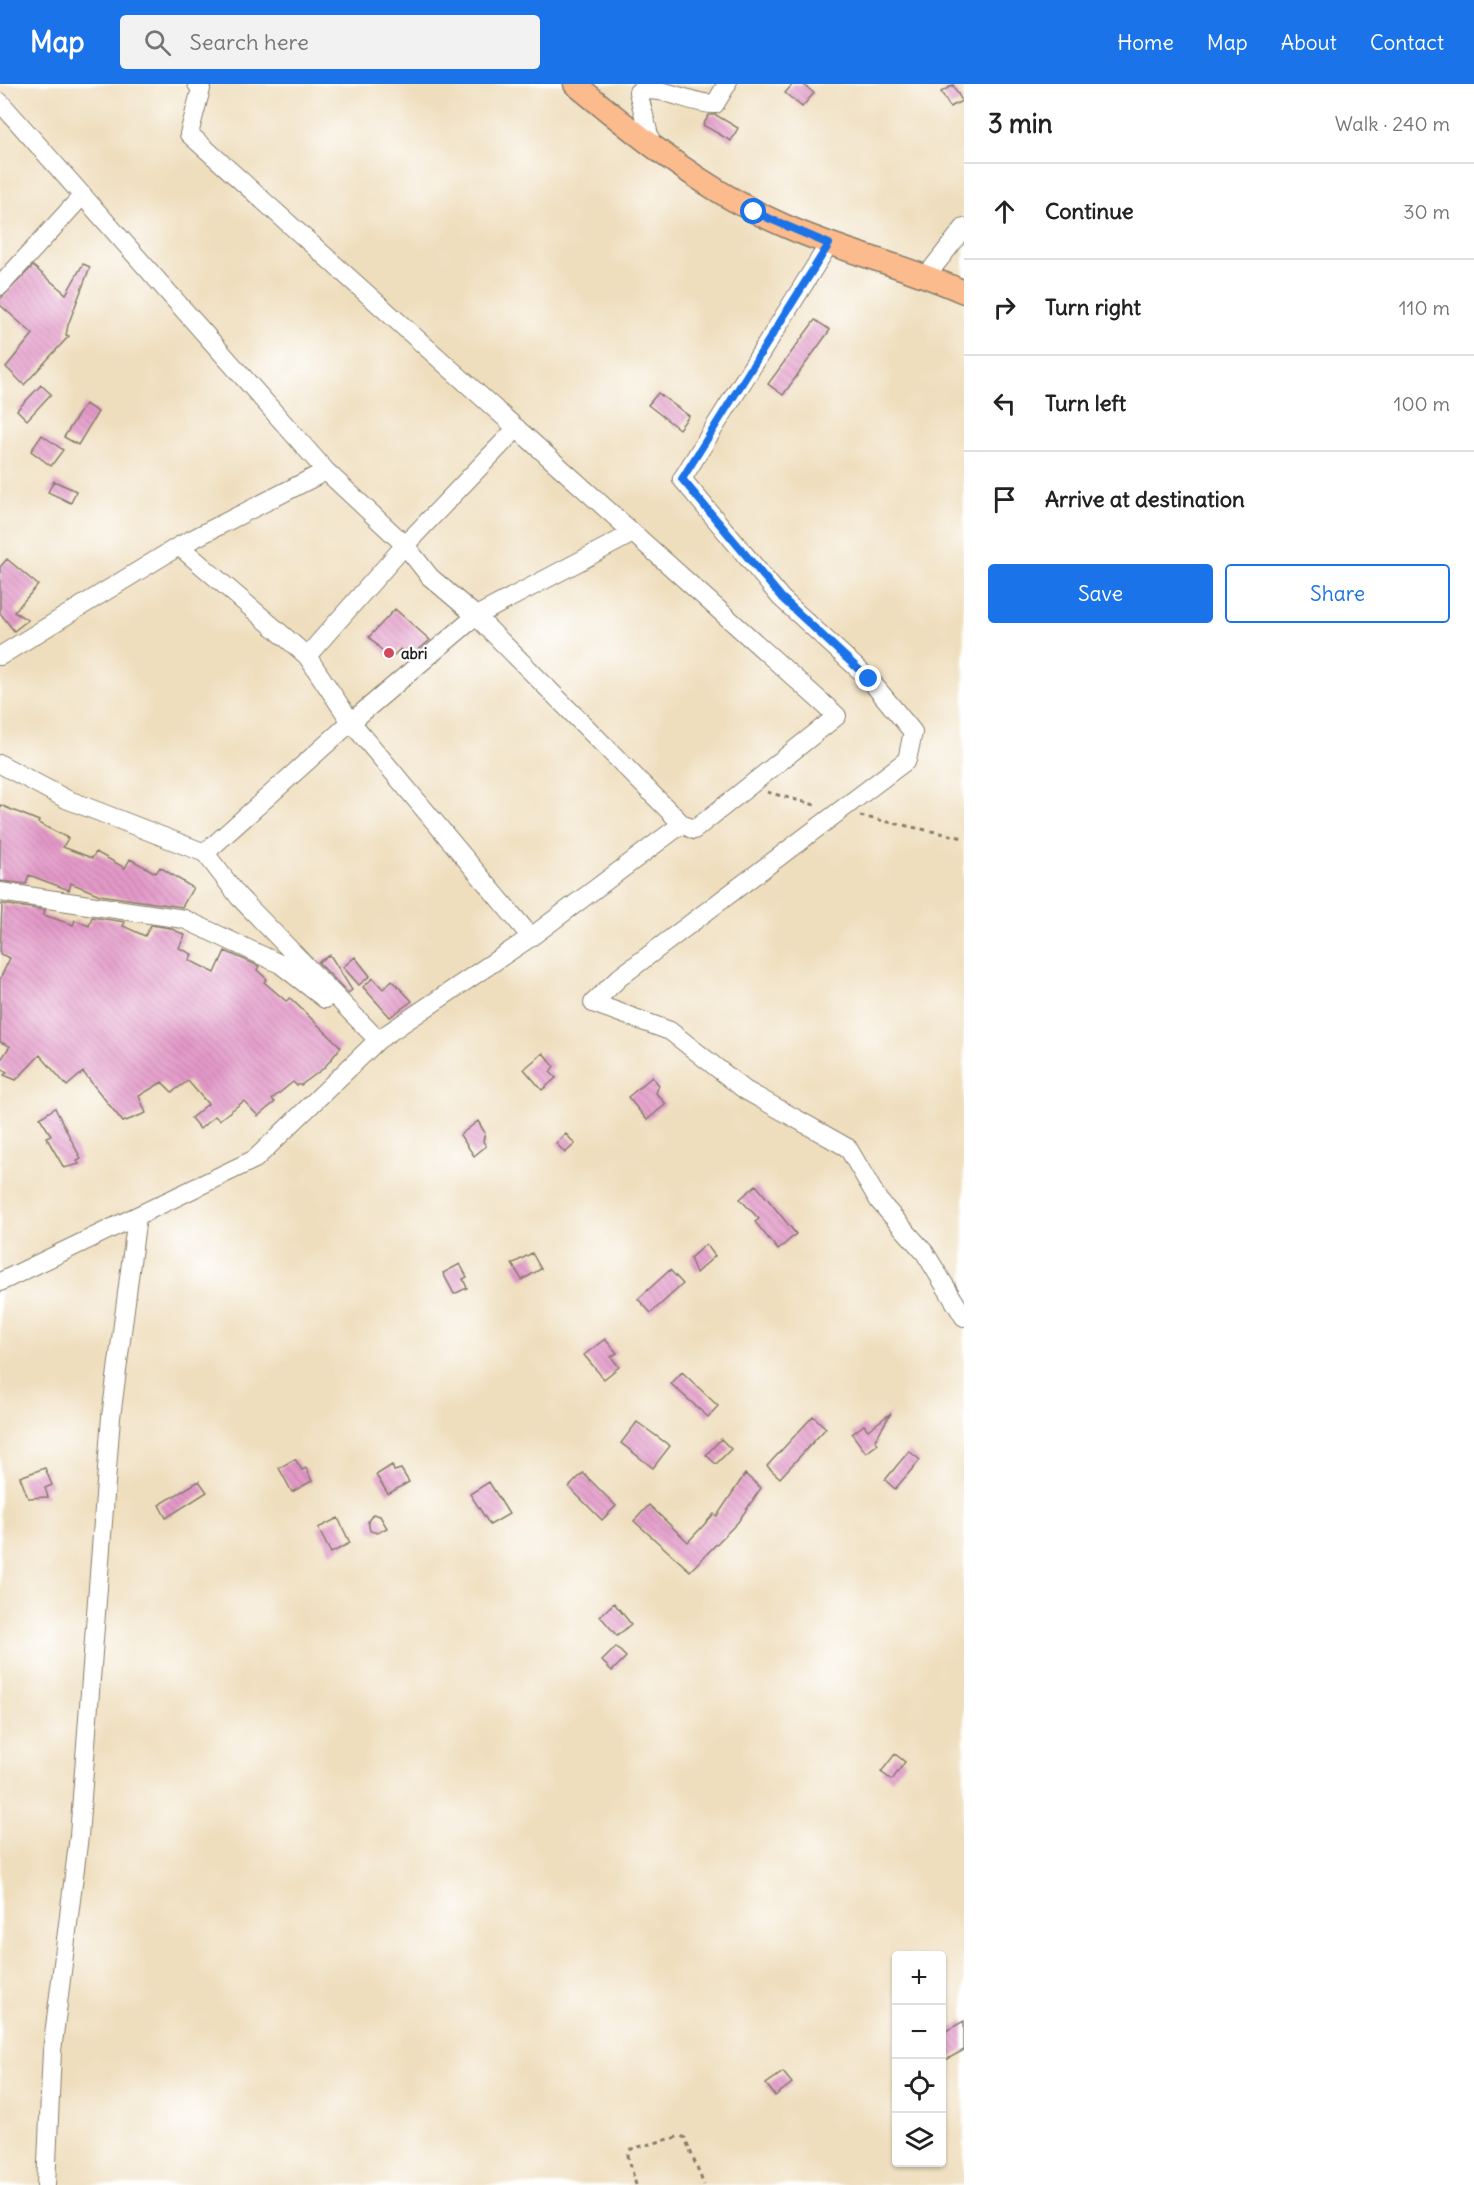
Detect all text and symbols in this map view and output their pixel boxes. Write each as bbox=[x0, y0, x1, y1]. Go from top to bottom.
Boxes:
search box bbox=[120, 15, 540, 69]
text: Map bbox=[30, 24, 84, 60]
icon: search bbox=[141, 26, 174, 59]
text: Search here bbox=[189, 28, 309, 56]
text: Home bbox=[1117, 29, 1174, 56]
text: Map bbox=[1207, 29, 1248, 56]
text: About bbox=[1281, 29, 1337, 56]
text: Contact bbox=[1370, 29, 1444, 56]
text: 3 min bbox=[988, 107, 1053, 140]
text: Walk · 240 m bbox=[1335, 111, 1450, 136]
icon: ahead bbox=[988, 195, 1021, 228]
text: Continue bbox=[1045, 197, 1134, 225]
route start bbox=[740, 198, 766, 224]
text: 30 m bbox=[1403, 199, 1450, 224]
icon: right bbox=[988, 291, 1021, 324]
text: Turn right bbox=[1045, 293, 1141, 321]
text: 110 m bbox=[1399, 295, 1450, 320]
icon: left bbox=[988, 387, 1021, 420]
text: Turn left bbox=[1045, 389, 1126, 417]
text: 100 m bbox=[1393, 391, 1450, 416]
icon: arrive bbox=[988, 483, 1021, 516]
text: Arrive at destination bbox=[1045, 485, 1245, 513]
button: Save bbox=[988, 564, 1213, 623]
button: Share bbox=[1225, 564, 1450, 623]
place label: abri bbox=[401, 644, 427, 663]
marker: abri bbox=[382, 646, 396, 660]
route end bbox=[855, 665, 881, 691]
map controls bbox=[892, 1951, 946, 2167]
button: + bbox=[892, 1951, 946, 2005]
button: − bbox=[892, 2005, 946, 2059]
button: locate bbox=[892, 2059, 946, 2113]
button: layers bbox=[892, 2113, 946, 2167]

